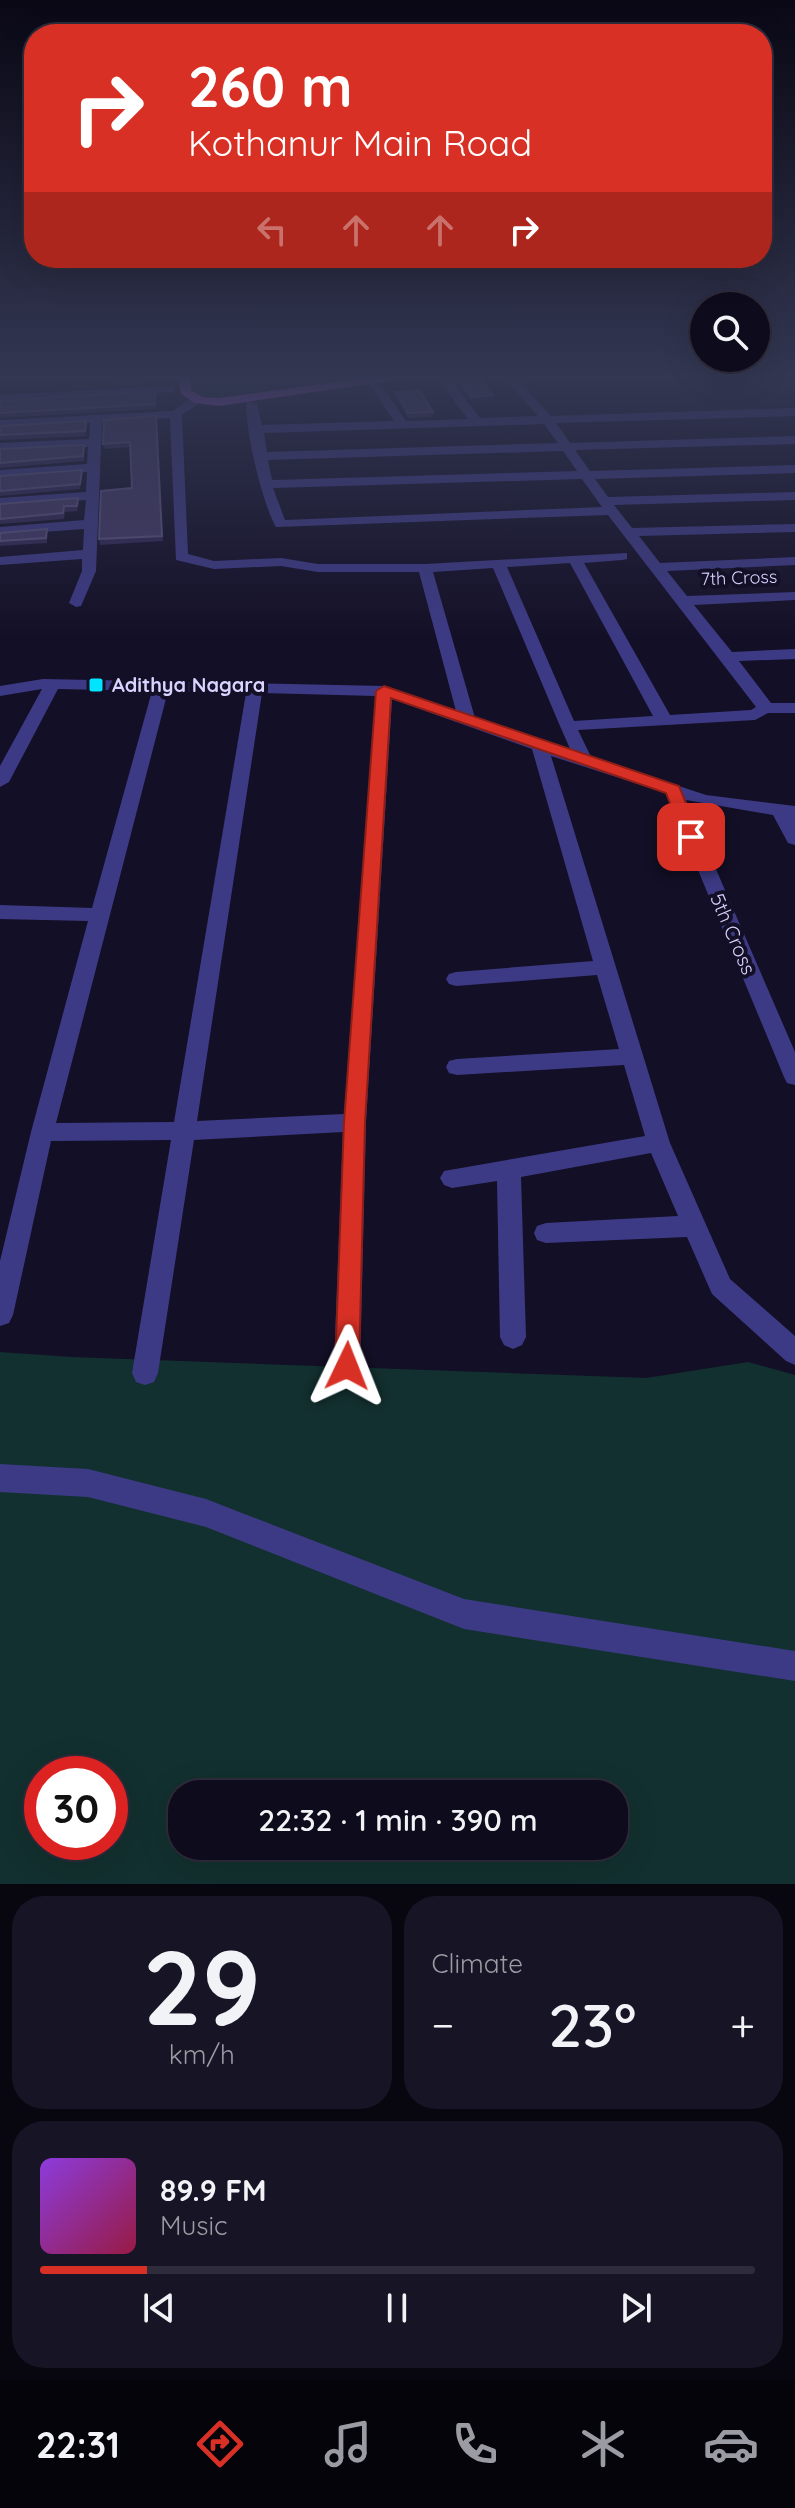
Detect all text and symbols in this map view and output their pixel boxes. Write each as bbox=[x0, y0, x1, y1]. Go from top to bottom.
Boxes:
text: 260 m bbox=[188, 51, 353, 121]
icon: right bbox=[56, 56, 160, 160]
text: Kothanur Main Road bbox=[188, 120, 532, 165]
icon: left bbox=[250, 208, 294, 252]
icon: ahead bbox=[334, 208, 378, 252]
icon: ahead bbox=[418, 208, 462, 252]
icon: right bbox=[502, 208, 546, 252]
map controls bbox=[690, 292, 770, 372]
button: search bbox=[690, 292, 770, 372]
street label: 7th Cross bbox=[700, 565, 778, 590]
place label: Adithya Nagara bbox=[112, 672, 265, 697]
marker: Adithya Nagara bbox=[87, 676, 105, 694]
pin bbox=[657, 803, 725, 871]
icon: arrive bbox=[669, 815, 713, 859]
street label: 5th Cross bbox=[705, 889, 762, 978]
position arrow bbox=[305, 1324, 389, 1408]
speed limit sign: 30 bbox=[24, 1756, 128, 1860]
text: 22:32 · 1 min · 390 m bbox=[258, 1801, 538, 1839]
text: 29 bbox=[143, 1921, 261, 2051]
text: Climate bbox=[432, 1947, 523, 1980]
text: 23° bbox=[548, 1987, 636, 2062]
text: − bbox=[432, 1997, 454, 2052]
text: + bbox=[730, 1997, 755, 2052]
text: km/h bbox=[169, 2038, 235, 2071]
text: 89.9 FM bbox=[160, 2171, 267, 2209]
text: Music bbox=[160, 2209, 228, 2242]
icon: previous bbox=[137, 2286, 181, 2330]
icon: pause bbox=[375, 2286, 419, 2330]
icon: next bbox=[614, 2286, 658, 2330]
icon: directions bbox=[192, 2416, 248, 2472]
icon: music bbox=[320, 2416, 376, 2472]
icon: phone bbox=[447, 2416, 503, 2472]
icon: climate bbox=[575, 2416, 631, 2472]
icon: car bbox=[703, 2416, 759, 2472]
text: 22:31 bbox=[36, 2422, 120, 2467]

